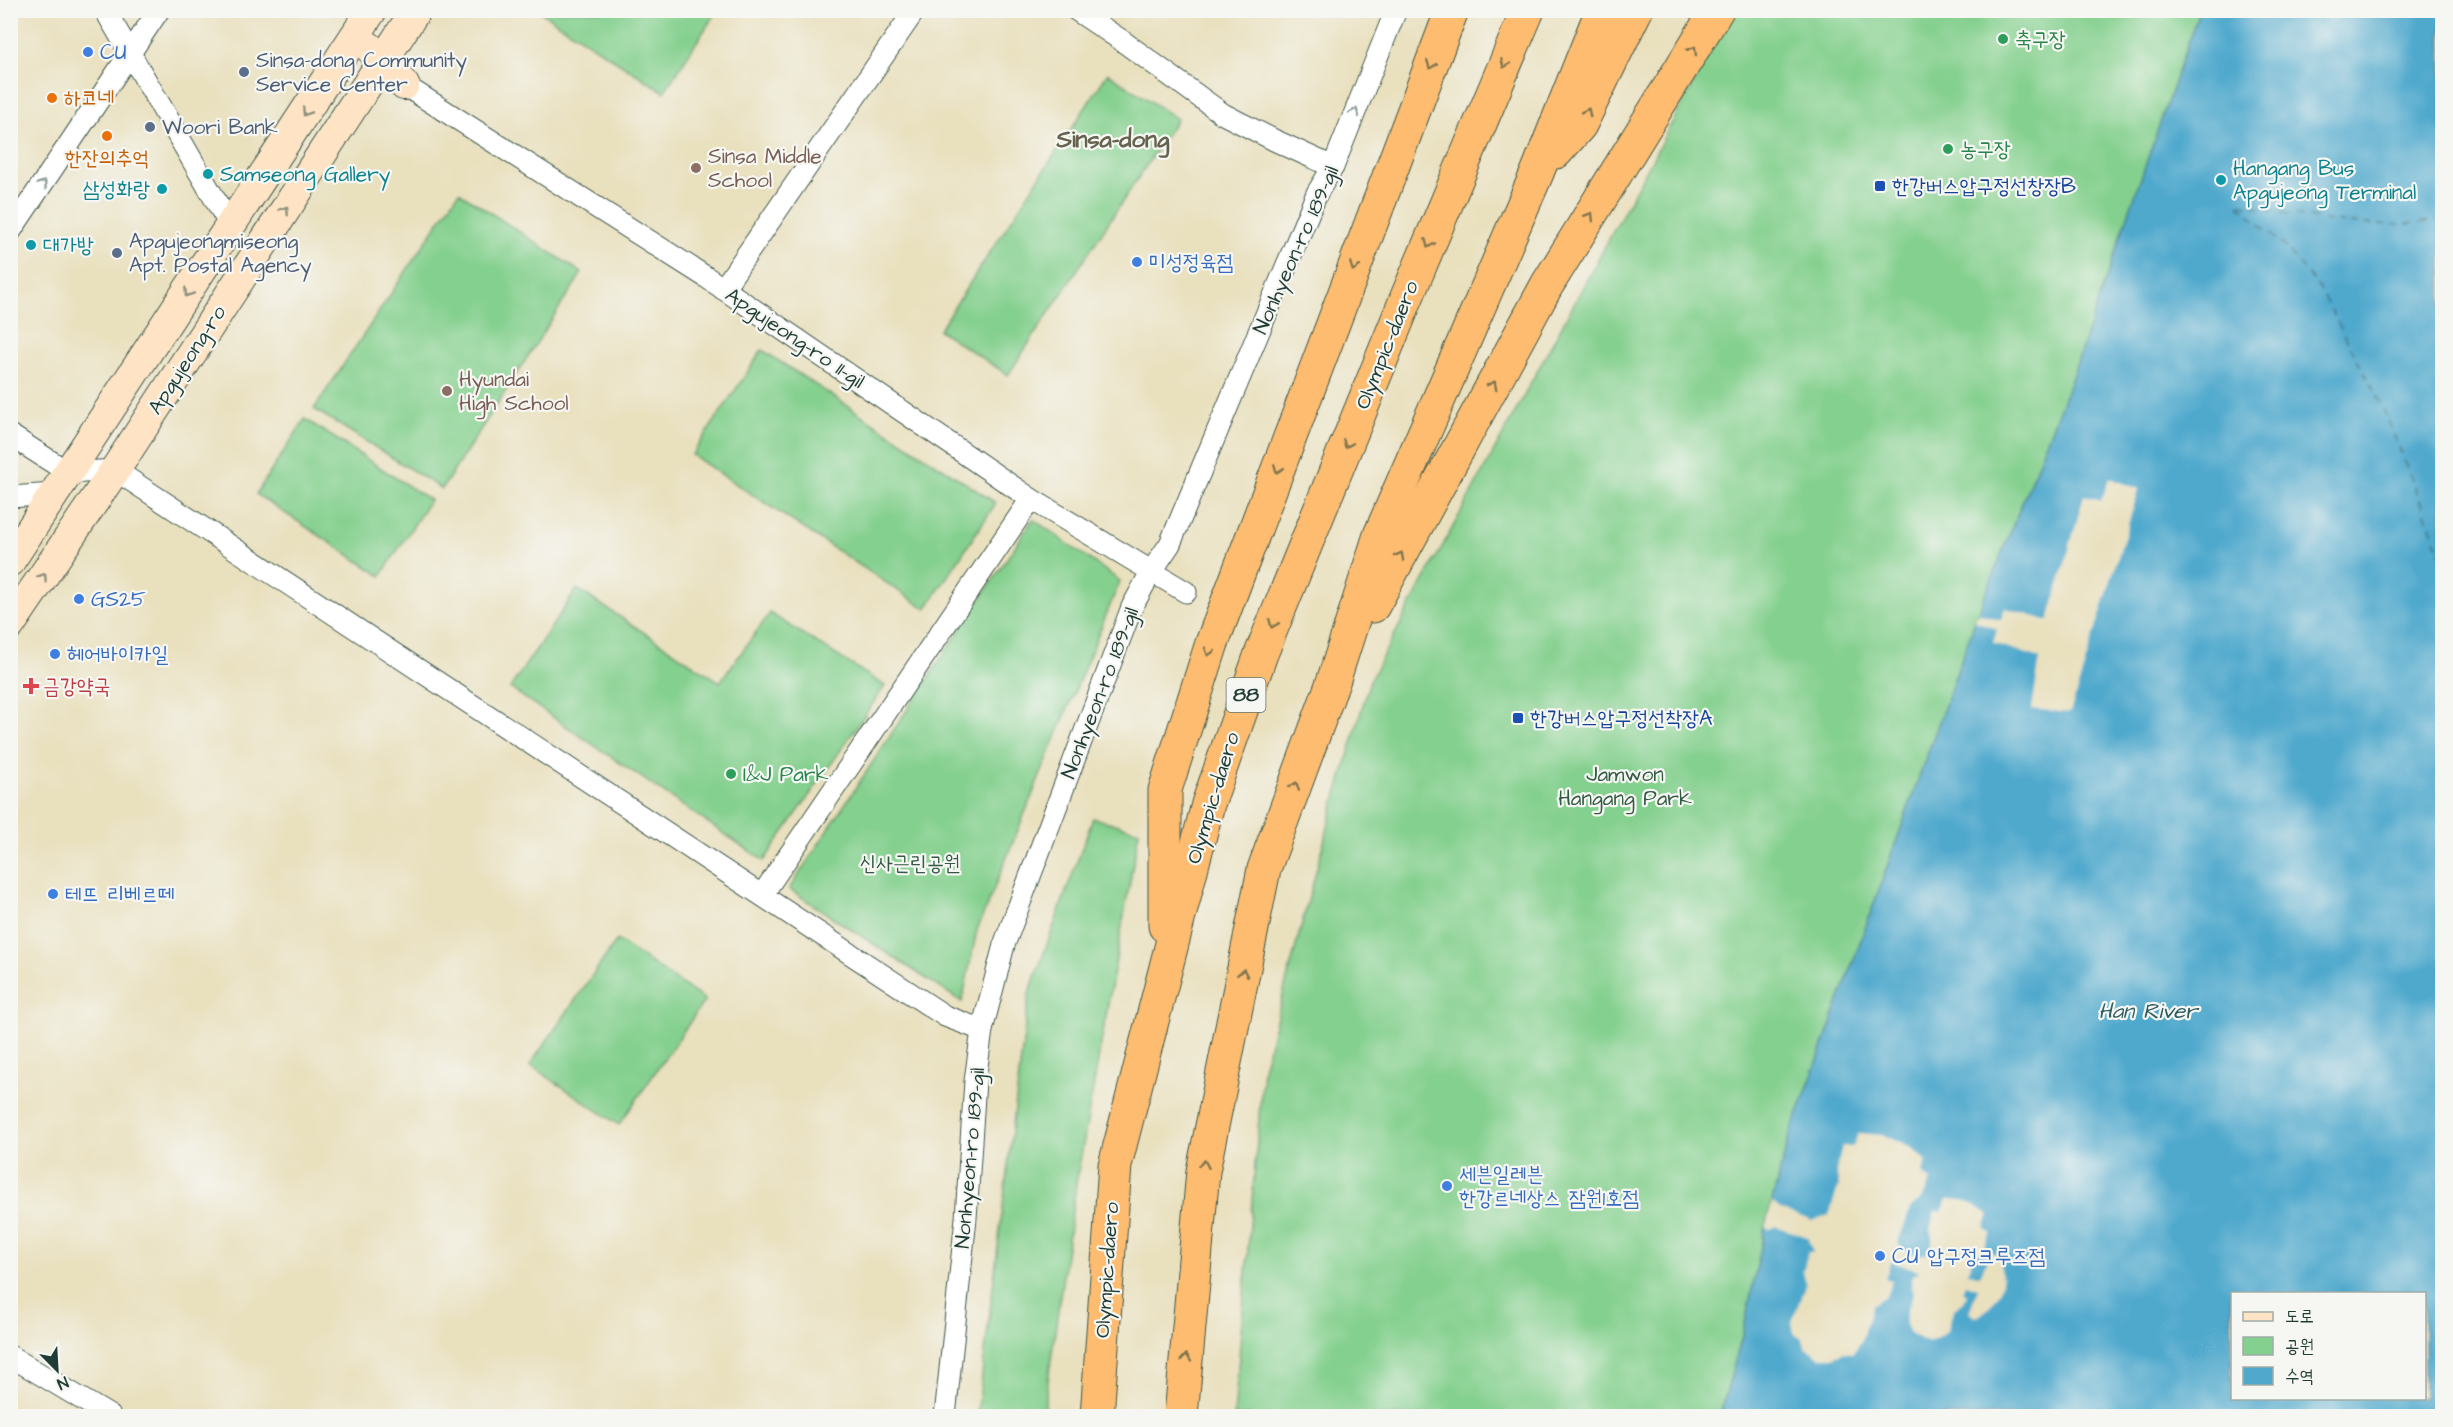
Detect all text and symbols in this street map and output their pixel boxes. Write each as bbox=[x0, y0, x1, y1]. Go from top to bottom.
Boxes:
place label: 축구장 bbox=[2015, 25, 2066, 54]
marker: 축구장 bbox=[1996, 32, 2010, 46]
place label: CU bbox=[100, 38, 127, 67]
marker: CU bbox=[81, 45, 95, 59]
place label: Sinsa-dong Community Service Center bbox=[256, 46, 467, 99]
one-way arrow bbox=[1685, 46, 1697, 56]
one-way arrow bbox=[1500, 58, 1512, 69]
one-way arrow bbox=[1426, 59, 1438, 70]
marker: Sinsa-dong Community Service Center bbox=[237, 65, 251, 79]
place label: 하코네 bbox=[64, 84, 115, 113]
marker: 하코네 bbox=[45, 91, 59, 105]
one-way arrow bbox=[301, 106, 313, 116]
one-way arrow bbox=[1579, 107, 1591, 118]
one-way arrow bbox=[1348, 108, 1360, 119]
place label: Woori Bank bbox=[162, 113, 278, 142]
marker: Woori Bank bbox=[143, 120, 157, 134]
district label: Sinsa-dong bbox=[1056, 123, 1170, 158]
marker: 한잔의추억 bbox=[100, 129, 114, 143]
place label: 농구장 bbox=[1960, 135, 2011, 164]
place label: Sinsa Middle School bbox=[708, 142, 822, 195]
marker: 농구장 bbox=[1941, 142, 1955, 156]
place label: 한잔의추억 bbox=[65, 144, 149, 173]
place label: Hangang Bus Apgujeong Terminal bbox=[2233, 154, 2416, 209]
place label: Samseong Gallery bbox=[220, 160, 391, 191]
marker: Sinsa Middle School bbox=[689, 161, 703, 175]
street label: Nonhyeon-ro 189-gil bbox=[1246, 161, 1348, 340]
marker: Samseong Gallery bbox=[201, 167, 215, 181]
place label: 한강버스압구정선창장B bbox=[1892, 172, 2076, 201]
marker: Hangang Bus Apgujeong Terminal bbox=[2214, 173, 2228, 187]
place label: 삼성화랑 bbox=[82, 175, 150, 204]
marker: 한강버스압구정선창장B bbox=[1873, 179, 1887, 193]
one-way arrow bbox=[36, 180, 47, 191]
marker: 삼성화랑 bbox=[155, 182, 169, 196]
one-way arrow bbox=[278, 206, 289, 217]
one-way arrow bbox=[1582, 212, 1594, 222]
place label: Apgujeongmiseong Apt. Postal Agency bbox=[129, 227, 312, 282]
place label: 대가방 bbox=[43, 231, 94, 260]
marker: 대가방 bbox=[24, 238, 38, 252]
one-way arrow bbox=[1424, 238, 1436, 249]
marker: Apgujeongmiseong Apt. Postal Agency bbox=[110, 246, 124, 260]
place label: 미성정육점 bbox=[1149, 248, 1234, 277]
marker: 미성정육점 bbox=[1130, 255, 1144, 269]
one-way arrow bbox=[1349, 261, 1362, 272]
street label: Olympic-daero bbox=[1348, 276, 1428, 414]
street label: Apgujeong-ro 11-gil bbox=[718, 281, 870, 397]
one-way arrow bbox=[184, 286, 195, 297]
street label: Apgujeong-ro bbox=[141, 300, 235, 421]
place label: Hyundai High School bbox=[459, 365, 569, 420]
one-way arrow bbox=[1486, 380, 1497, 391]
marker: Hyundai High School bbox=[440, 384, 454, 398]
one-way arrow bbox=[1342, 437, 1354, 448]
one-way arrow bbox=[1272, 463, 1285, 474]
one-way arrow bbox=[1393, 552, 1404, 563]
one-way arrow bbox=[36, 572, 47, 583]
place label: GS25 bbox=[91, 585, 146, 614]
marker: GS25 bbox=[72, 592, 86, 606]
street label: Nonhyeon-ro 189-gil bbox=[1054, 603, 1148, 784]
one-way arrow bbox=[1268, 618, 1280, 629]
place label: 헤어바이카일 bbox=[67, 640, 168, 669]
one-way arrow bbox=[1204, 646, 1216, 657]
marker: 헤어바이카일 bbox=[48, 647, 62, 661]
place label: 금강약국 bbox=[43, 672, 111, 701]
road number: 88 bbox=[1226, 678, 1266, 712]
marker: 금강약국 bbox=[24, 679, 38, 693]
place label: 한강버스압구정선착장A bbox=[1530, 704, 1713, 733]
marker: 한강버스압구정선착장A bbox=[1511, 711, 1525, 725]
street label: Olympic-daero bbox=[1179, 728, 1249, 868]
place label: I&J Park bbox=[743, 760, 828, 789]
park label: Jamwon Hangang Park bbox=[1558, 760, 1692, 815]
marker: I&J Park bbox=[724, 767, 738, 781]
one-way arrow bbox=[1287, 781, 1300, 791]
park label: 신사근린공원 bbox=[859, 849, 961, 878]
place label: 테뜨 리베르떼 bbox=[65, 880, 175, 909]
marker: 테뜨 리베르떼 bbox=[46, 887, 60, 901]
one-way arrow bbox=[1236, 968, 1249, 978]
water label: Han River bbox=[2099, 996, 2200, 1027]
street label: Nonhyeon-ro 189-gil bbox=[948, 1066, 994, 1250]
one-way arrow bbox=[1197, 1159, 1210, 1169]
place label: 세븐일레븐 한강르네상스 잠원1호점 bbox=[1459, 1160, 1639, 1213]
marker: 세븐일레븐 한강르네상스 잠원1호점 bbox=[1440, 1179, 1454, 1193]
street label: Olympic-daero bbox=[1088, 1201, 1128, 1339]
place label: CU 압구정크루즈점 bbox=[1892, 1242, 2045, 1271]
marker: CU 압구정크루즈점 bbox=[1873, 1249, 1887, 1263]
legend bbox=[2231, 1292, 2426, 1400]
text: 도로 bbox=[2285, 1304, 2314, 1329]
text: 공원 bbox=[2285, 1334, 2314, 1359]
north arrow bbox=[27, 1340, 87, 1400]
one-way arrow bbox=[1179, 1354, 1192, 1363]
text: 수역 bbox=[2285, 1364, 2314, 1389]
text: N bbox=[54, 1371, 72, 1395]

